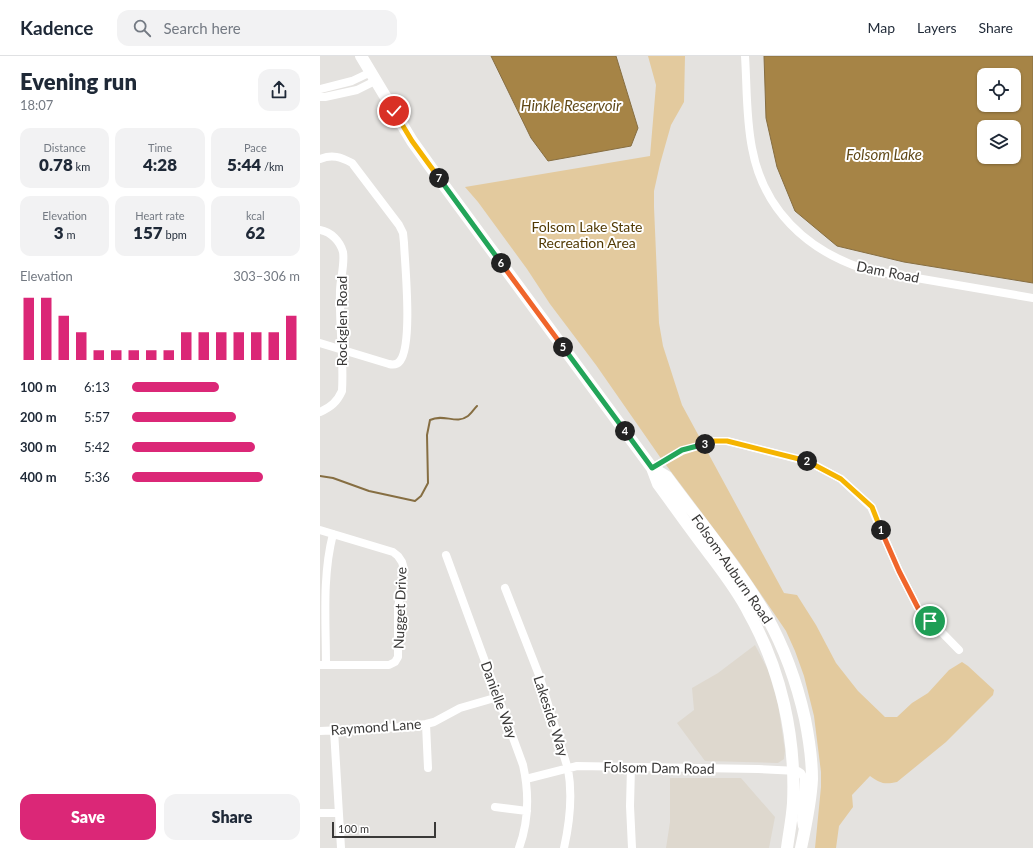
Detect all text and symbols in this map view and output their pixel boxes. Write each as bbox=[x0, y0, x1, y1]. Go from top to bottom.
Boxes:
search box bbox=[117, 10, 397, 46]
text: Kadence bbox=[20, 16, 93, 39]
icon: search bbox=[131, 17, 153, 39]
text: Search here bbox=[163, 19, 241, 37]
text: Map bbox=[867, 19, 895, 36]
text: Layers bbox=[917, 19, 957, 36]
text: Share bbox=[979, 19, 1013, 36]
text: Evening run bbox=[20, 68, 137, 95]
map controls bbox=[977, 68, 1021, 164]
button: locate bbox=[977, 68, 1021, 112]
button: share bbox=[258, 69, 300, 111]
pin bbox=[377, 94, 411, 128]
water label: Hinkle Reservoir bbox=[521, 96, 622, 114]
text: 18:07 bbox=[20, 97, 53, 113]
icon: check bbox=[383, 100, 405, 122]
button: layers bbox=[977, 120, 1021, 164]
text: Distance bbox=[44, 141, 86, 154]
text: Time bbox=[148, 141, 172, 154]
text: Pace bbox=[244, 141, 267, 154]
water label: Folsom Lake bbox=[846, 145, 922, 163]
text: 0.78 bbox=[39, 154, 73, 175]
text: 4:28 bbox=[143, 154, 177, 175]
text: 5:44 bbox=[227, 154, 261, 175]
text: km bbox=[73, 160, 90, 173]
text: /km bbox=[261, 160, 284, 173]
pin: 7 bbox=[429, 168, 449, 188]
text: 7 bbox=[436, 171, 442, 184]
text: Elevation bbox=[42, 209, 87, 222]
text: Heart rate bbox=[135, 209, 185, 222]
text: kcal bbox=[246, 209, 265, 222]
park label: Folsom Lake State Recreation Area bbox=[531, 218, 643, 251]
text: 3 bbox=[54, 222, 64, 243]
text: 157 bbox=[133, 222, 163, 243]
text: 62 bbox=[245, 222, 265, 243]
text: m bbox=[64, 228, 76, 241]
text: bpm bbox=[163, 228, 187, 241]
pin: 6 bbox=[491, 253, 511, 273]
text: 6 bbox=[498, 256, 504, 269]
street label: Dam Road bbox=[855, 257, 921, 286]
text: Elevation bbox=[20, 268, 73, 284]
text: 303–306 m bbox=[233, 268, 300, 284]
street label: Rockglen Road bbox=[333, 276, 350, 366]
pin: 5 bbox=[553, 337, 573, 357]
text: 5 bbox=[560, 340, 566, 353]
text: 100 m bbox=[20, 379, 57, 395]
text: 6:13 bbox=[84, 379, 110, 395]
text: 200 m bbox=[20, 409, 57, 425]
text: 5:57 bbox=[84, 409, 110, 425]
pin: 4 bbox=[615, 421, 635, 441]
text: 4 bbox=[622, 424, 628, 437]
pin: 3 bbox=[695, 434, 715, 454]
text: 3 bbox=[702, 437, 708, 450]
text: 300 m bbox=[20, 439, 57, 455]
text: 5:42 bbox=[84, 439, 110, 455]
pin: 2 bbox=[797, 451, 817, 471]
text: 2 bbox=[804, 454, 810, 467]
text: 400 m bbox=[20, 469, 57, 485]
text: 5:36 bbox=[84, 469, 110, 485]
street label: Folsom-Auburn Road bbox=[688, 511, 777, 627]
pin: 1 bbox=[871, 520, 891, 540]
text: 1 bbox=[878, 523, 884, 536]
street label: Nugget Drive bbox=[390, 567, 409, 649]
pin bbox=[913, 604, 947, 638]
icon: arrive bbox=[919, 610, 941, 632]
street label: Danielle Way bbox=[478, 659, 522, 742]
street label: Lakeside Way bbox=[530, 673, 573, 759]
street label: Raymond Lane bbox=[330, 715, 422, 738]
street label: Folsom Dam Road bbox=[603, 758, 715, 777]
button: Save bbox=[20, 794, 156, 840]
button: Share bbox=[164, 794, 300, 840]
scale bar bbox=[332, 820, 436, 839]
text: 100 m bbox=[338, 822, 369, 835]

